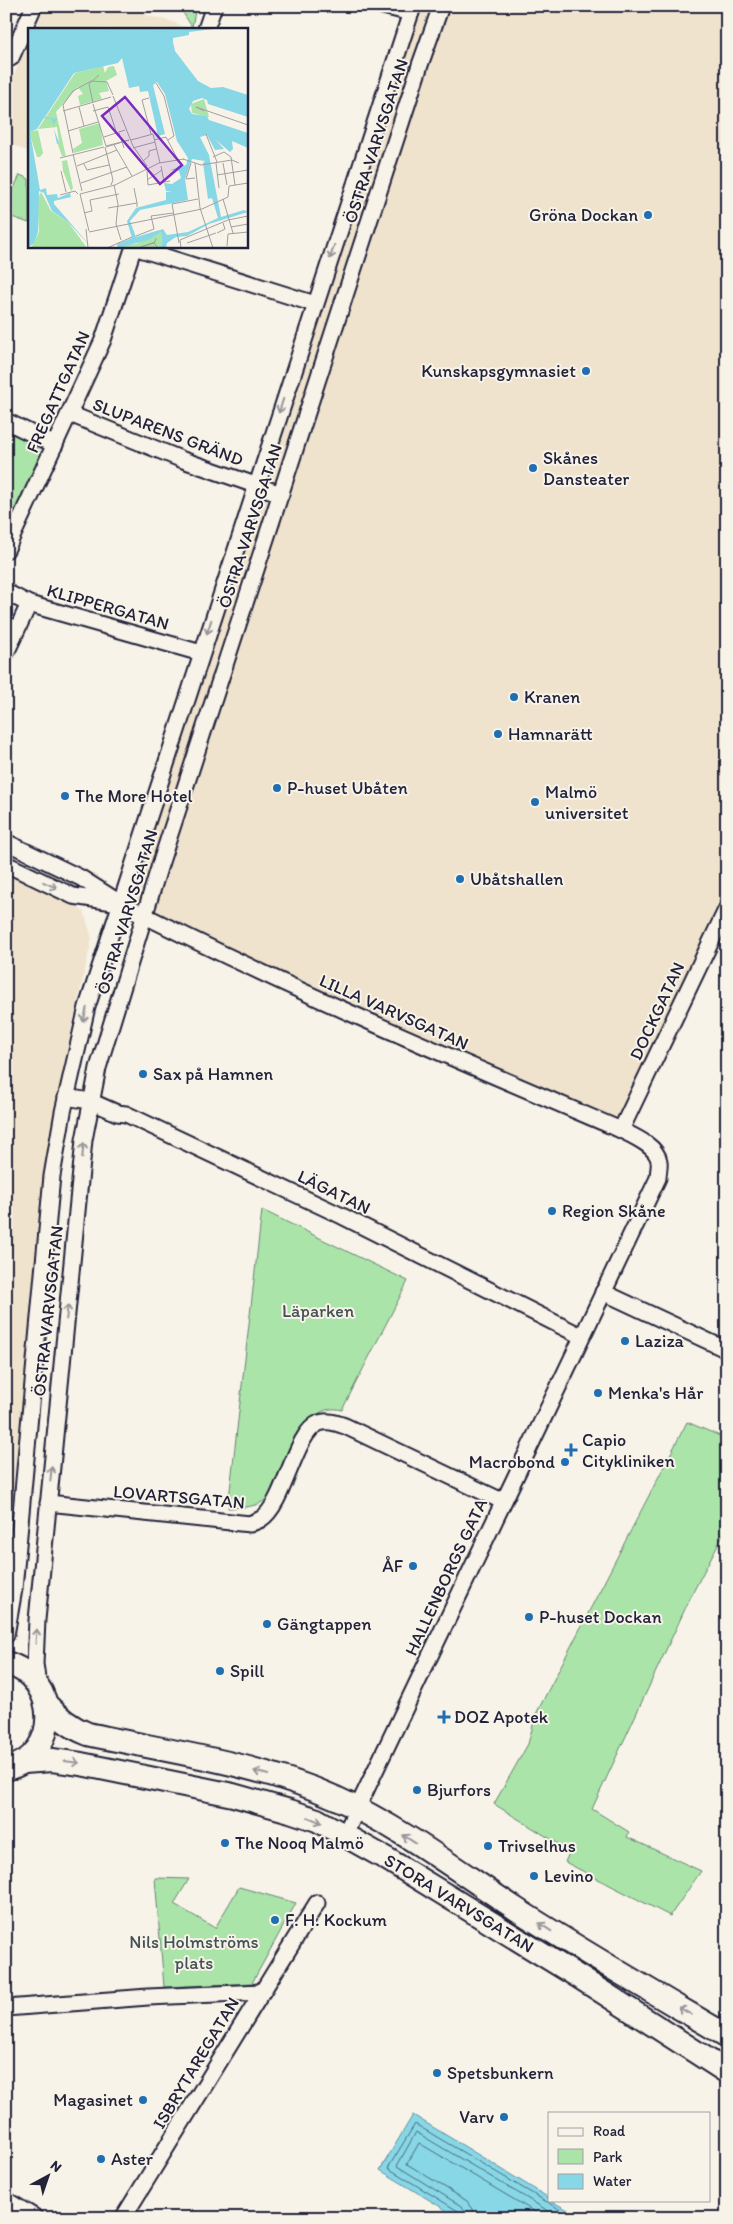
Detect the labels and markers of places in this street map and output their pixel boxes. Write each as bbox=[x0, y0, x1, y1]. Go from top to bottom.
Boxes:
place label: Gröna Dockan bbox=[529, 204, 638, 226]
marker: Gröna Dockan bbox=[642, 209, 654, 221]
place label: Kunskapsgymnasiet bbox=[421, 360, 576, 382]
marker: Kunskapsgymnasiet bbox=[580, 365, 592, 377]
place label: Skånes Dansteater bbox=[543, 447, 629, 490]
marker: Skånes Dansteater bbox=[527, 462, 539, 474]
place label: Kranen bbox=[524, 686, 580, 708]
marker: Kranen bbox=[508, 691, 520, 703]
place label: Hamnarätt bbox=[508, 723, 593, 745]
marker: Hamnarätt bbox=[492, 728, 504, 740]
place label: P-huset Ubåten bbox=[287, 777, 408, 799]
place label: Malmö universitet bbox=[545, 781, 629, 824]
marker: P-huset Ubåten bbox=[271, 782, 283, 794]
place label: The More Hotel bbox=[75, 785, 193, 807]
marker: The More Hotel bbox=[59, 790, 71, 802]
marker: Malmö universitet bbox=[529, 796, 541, 808]
place label: Ubåtshallen bbox=[470, 868, 563, 890]
marker: Ubåtshallen bbox=[454, 873, 466, 885]
place label: Sax på Hamnen bbox=[153, 1063, 273, 1085]
marker: Sax på Hamnen bbox=[137, 1068, 149, 1080]
place label: Region Skåne bbox=[562, 1200, 666, 1222]
marker: Region Skåne bbox=[546, 1205, 558, 1217]
place label: Laziza bbox=[635, 1330, 685, 1352]
marker: Laziza bbox=[619, 1335, 631, 1347]
place label: Menka's Hår bbox=[608, 1382, 704, 1404]
marker: Menka's Hår bbox=[592, 1387, 604, 1399]
place label: Capio Citykliniken bbox=[582, 1429, 675, 1472]
marker: Capio Citykliniken bbox=[564, 1443, 578, 1457]
place label: Macrobond bbox=[469, 1451, 555, 1473]
marker: Macrobond bbox=[559, 1456, 571, 1468]
place label: ÅF bbox=[382, 1555, 404, 1577]
marker: ÅF bbox=[407, 1560, 419, 1572]
place label: P-huset Dockan bbox=[539, 1606, 662, 1628]
marker: P-huset Dockan bbox=[523, 1611, 535, 1623]
place label: Gängtappen bbox=[277, 1613, 371, 1635]
marker: Gängtappen bbox=[261, 1618, 273, 1630]
place label: Spill bbox=[230, 1660, 264, 1682]
marker: Spill bbox=[214, 1665, 226, 1677]
place label: DOZ Apotek bbox=[454, 1706, 549, 1728]
marker: DOZ Apotek bbox=[438, 1711, 450, 1723]
place label: Bjurfors bbox=[427, 1779, 491, 1801]
marker: Bjurfors bbox=[411, 1784, 423, 1796]
place label: The Nooq Malmö bbox=[235, 1832, 364, 1854]
place label: Trivselhus bbox=[498, 1835, 576, 1857]
marker: The Nooq Malmö bbox=[219, 1837, 231, 1849]
marker: Trivselhus bbox=[482, 1840, 494, 1852]
place label: Levino bbox=[544, 1865, 593, 1887]
marker: Levino bbox=[528, 1870, 540, 1882]
place label: F. H. Kockum bbox=[285, 1909, 387, 1931]
marker: F. H. Kockum bbox=[269, 1914, 281, 1926]
place label: Spetsbunkern bbox=[447, 2062, 554, 2084]
marker: Spetsbunkern bbox=[431, 2067, 443, 2079]
place label: Magasinet bbox=[53, 2089, 133, 2111]
marker: Magasinet bbox=[137, 2094, 149, 2106]
place label: Varv bbox=[459, 2106, 495, 2128]
marker: Varv bbox=[498, 2111, 510, 2123]
place label: Aster bbox=[111, 2148, 154, 2170]
marker: Aster bbox=[95, 2153, 107, 2165]

